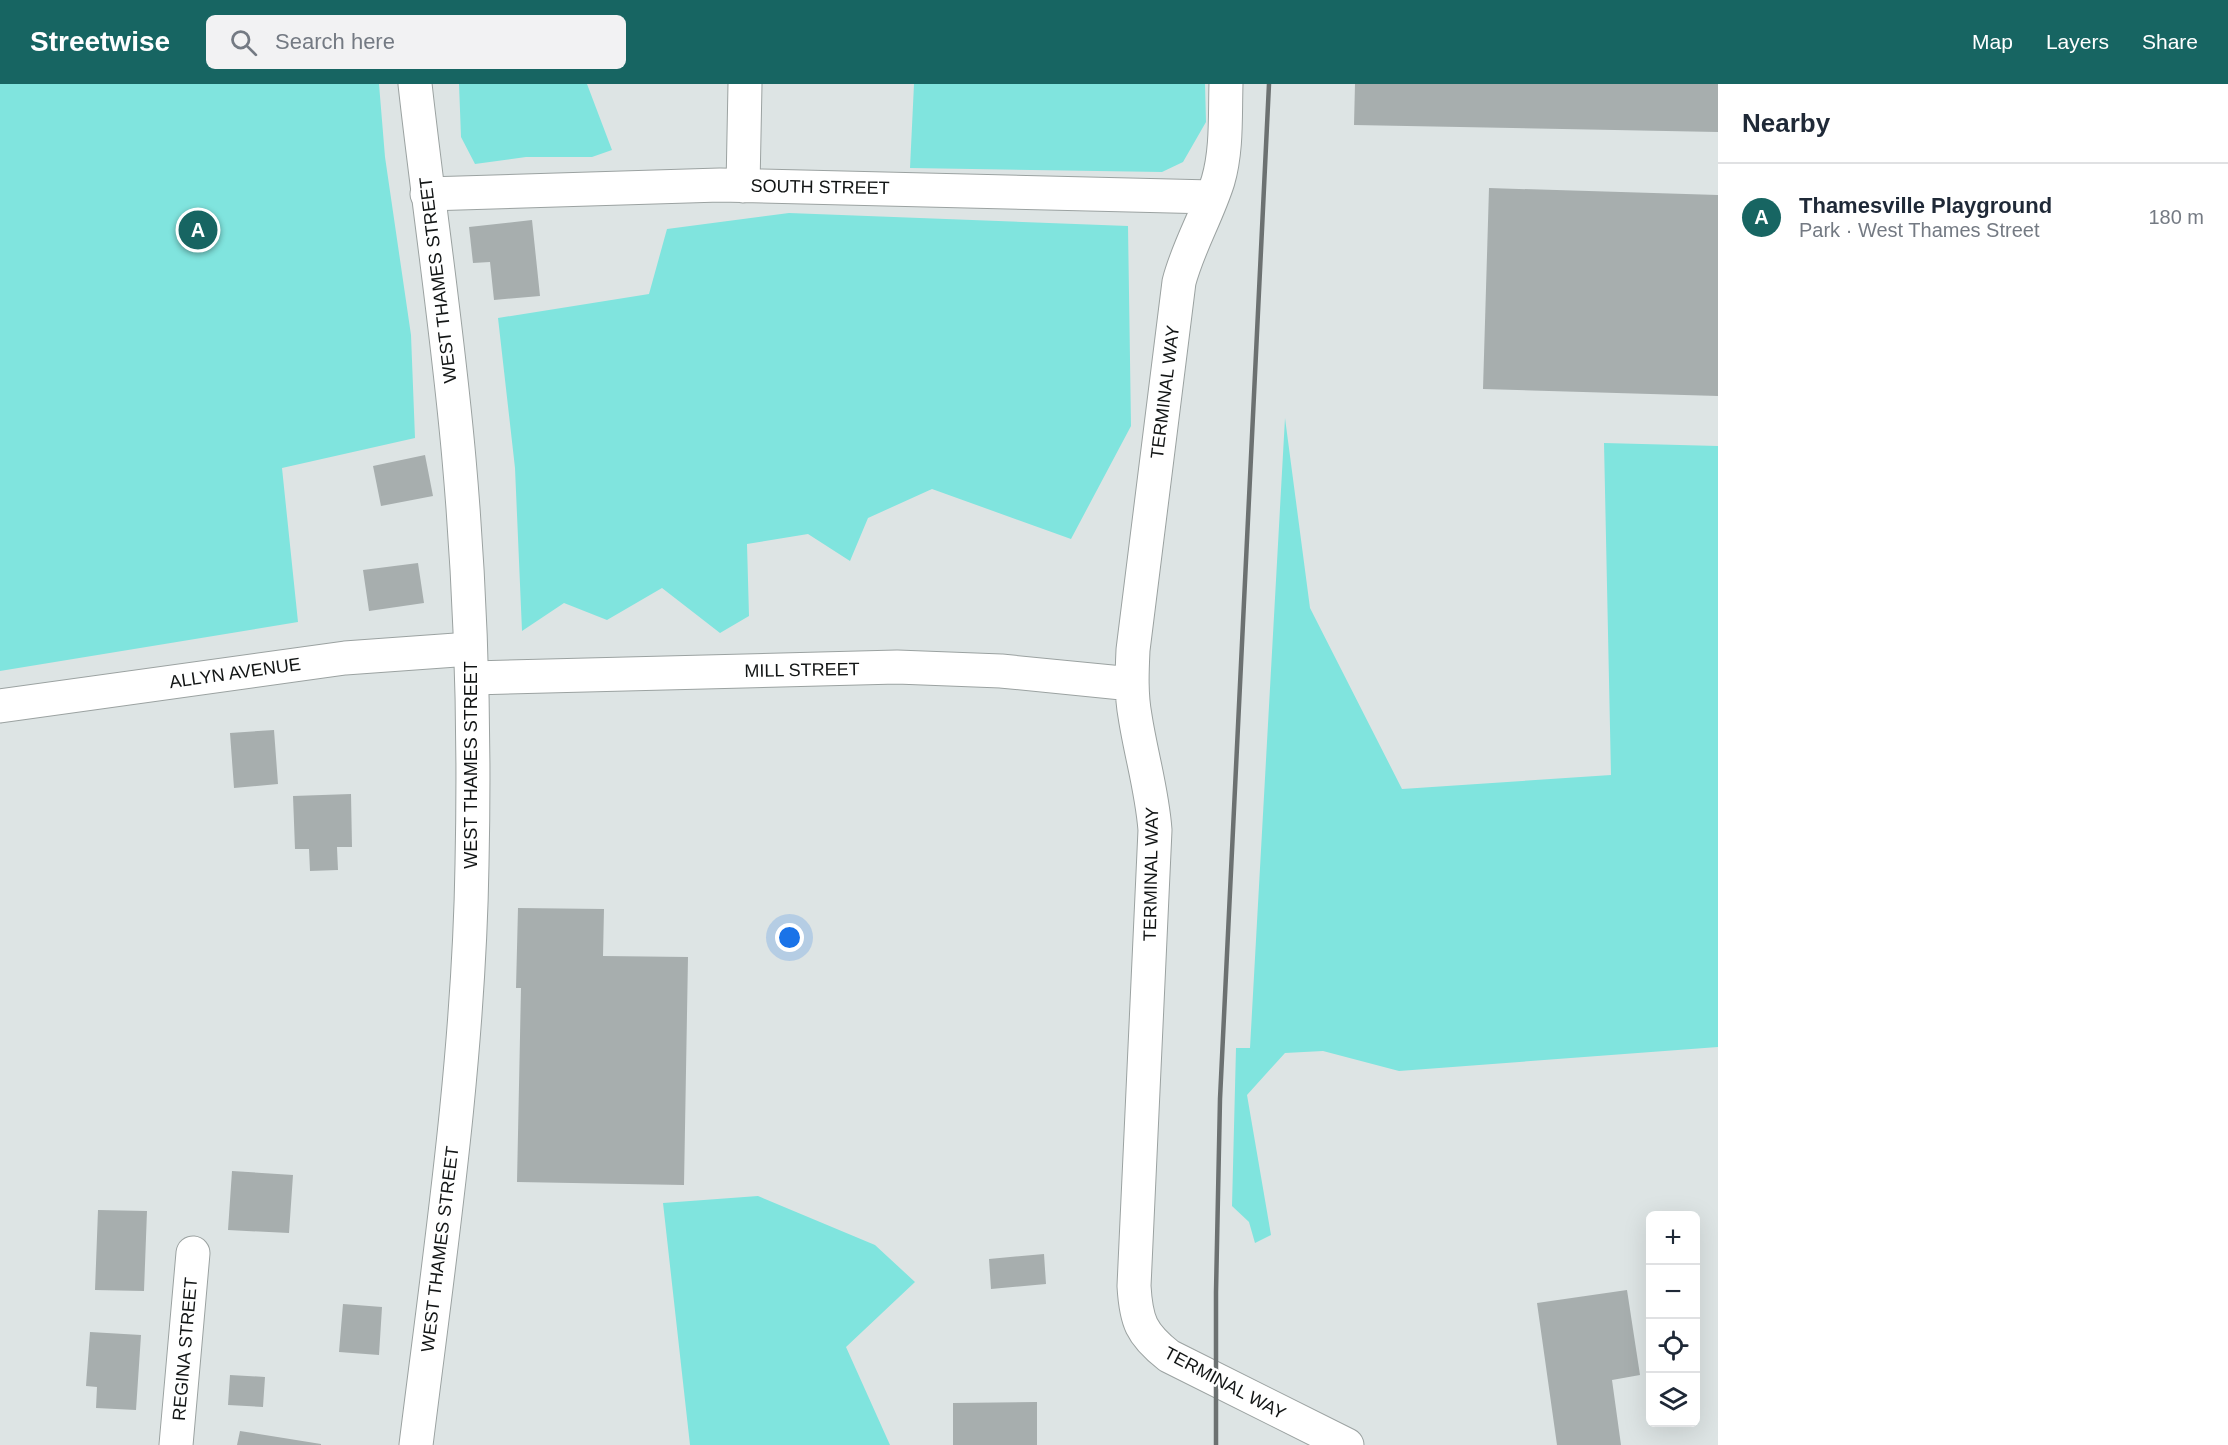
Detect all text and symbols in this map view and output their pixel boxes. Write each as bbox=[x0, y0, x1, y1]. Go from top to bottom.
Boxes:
search box bbox=[206, 15, 626, 69]
text: Streetwise bbox=[30, 26, 170, 57]
icon: search bbox=[227, 26, 260, 59]
text: Search here bbox=[275, 29, 395, 54]
text: Map bbox=[1972, 30, 2013, 53]
text: Layers bbox=[2046, 30, 2109, 53]
text: Share bbox=[2142, 30, 2198, 53]
text: Nearby bbox=[1742, 108, 1830, 138]
street label: WEST THAMES STREET bbox=[415, 176, 461, 384]
street label: SOUTH STREET bbox=[750, 176, 890, 198]
text: Thamesville Playground bbox=[1799, 193, 2052, 218]
text: A bbox=[1754, 206, 1769, 228]
text: 180 m bbox=[2148, 206, 2204, 228]
pin: A bbox=[178, 208, 218, 252]
text: Park · West Thames Street bbox=[1799, 219, 2039, 241]
street label: TERMINAL WAY bbox=[1147, 324, 1183, 460]
street label: ALLYN AVENUE bbox=[168, 654, 302, 692]
street label: MILL STREET bbox=[744, 659, 860, 681]
street label: WEST THAMES STREET bbox=[461, 661, 481, 869]
street label: TERMINAL WAY bbox=[1140, 807, 1162, 941]
your location bbox=[775, 923, 804, 952]
street label: WEST THAMES STREET bbox=[417, 1145, 463, 1353]
map controls bbox=[1646, 1211, 1700, 1427]
button: + bbox=[1646, 1211, 1700, 1265]
button: − bbox=[1646, 1265, 1700, 1319]
street label: REGINA STREET bbox=[169, 1276, 201, 1422]
button: locate bbox=[1646, 1319, 1700, 1373]
street label: TERMINAL WAY bbox=[1161, 1343, 1289, 1423]
button: layers bbox=[1646, 1373, 1700, 1427]

